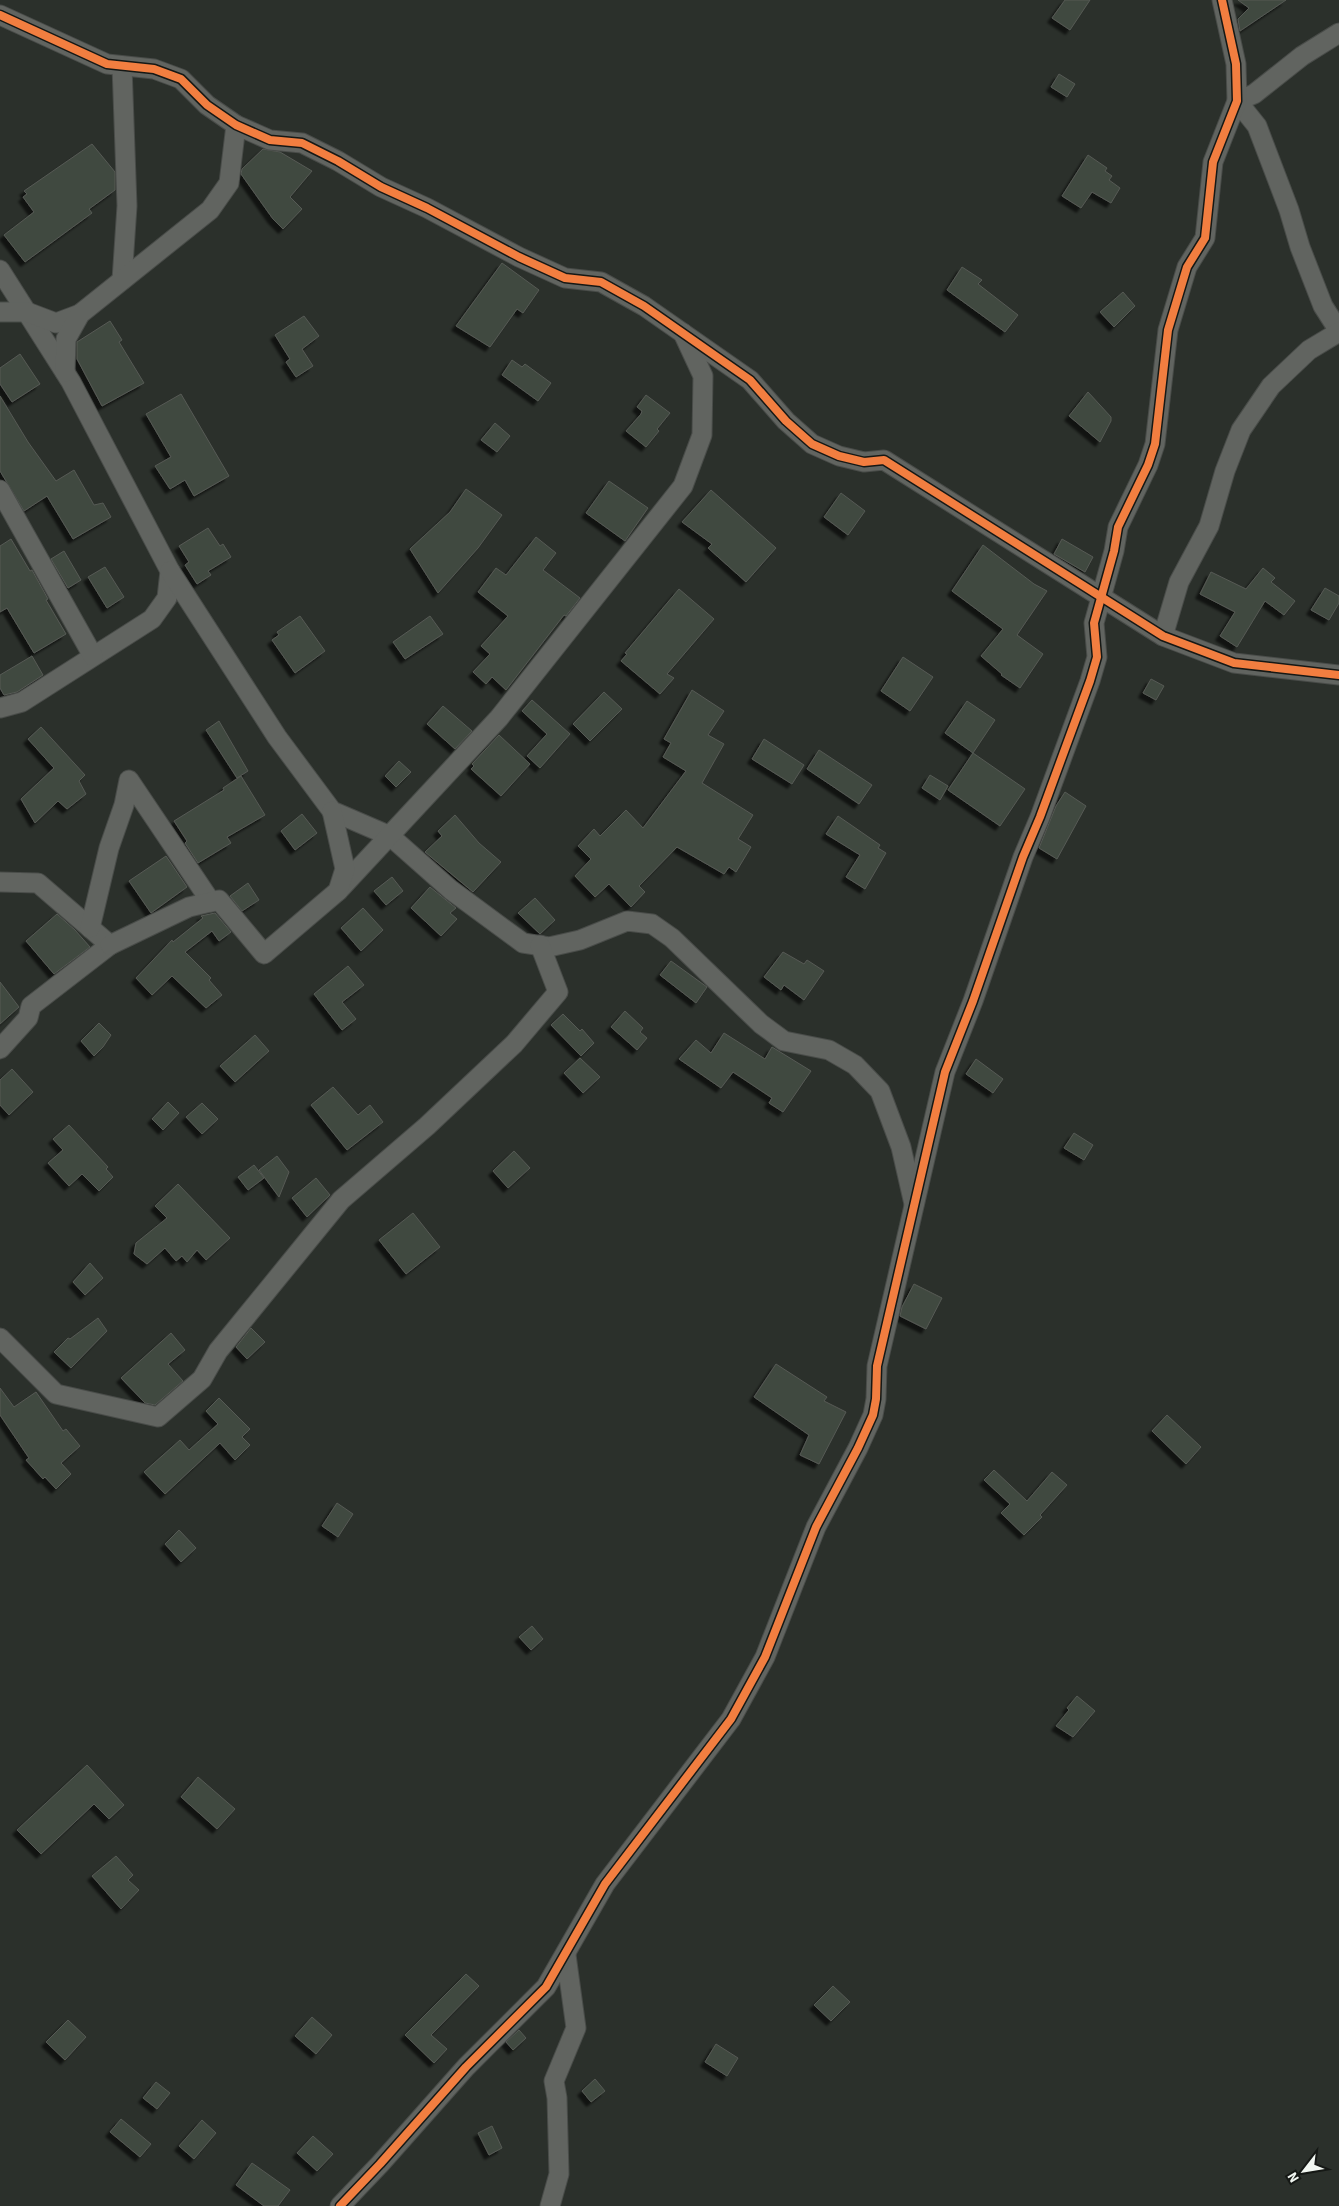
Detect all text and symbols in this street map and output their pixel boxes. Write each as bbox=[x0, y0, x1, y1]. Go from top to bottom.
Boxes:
north arrow bbox=[1279, 2146, 1329, 2196]
text: N bbox=[1283, 2168, 1305, 2186]

